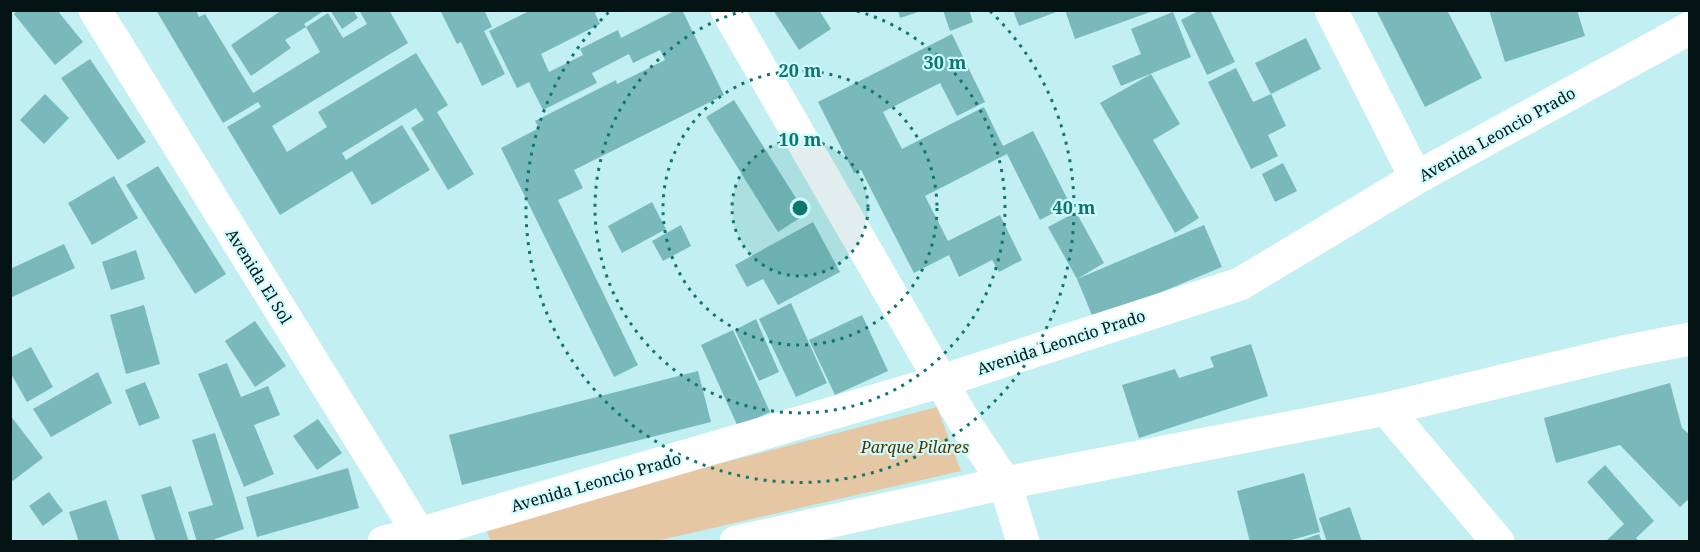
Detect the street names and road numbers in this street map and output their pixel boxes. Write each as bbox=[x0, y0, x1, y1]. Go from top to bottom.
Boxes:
street label: Avenida Leoncio Prado bbox=[1415, 82, 1579, 186]
street label: Avenida El Sol bbox=[221, 224, 297, 328]
street label: Avenida Leoncio Prado bbox=[974, 304, 1148, 380]
street label: Avenida Leoncio Prado bbox=[508, 447, 684, 517]

